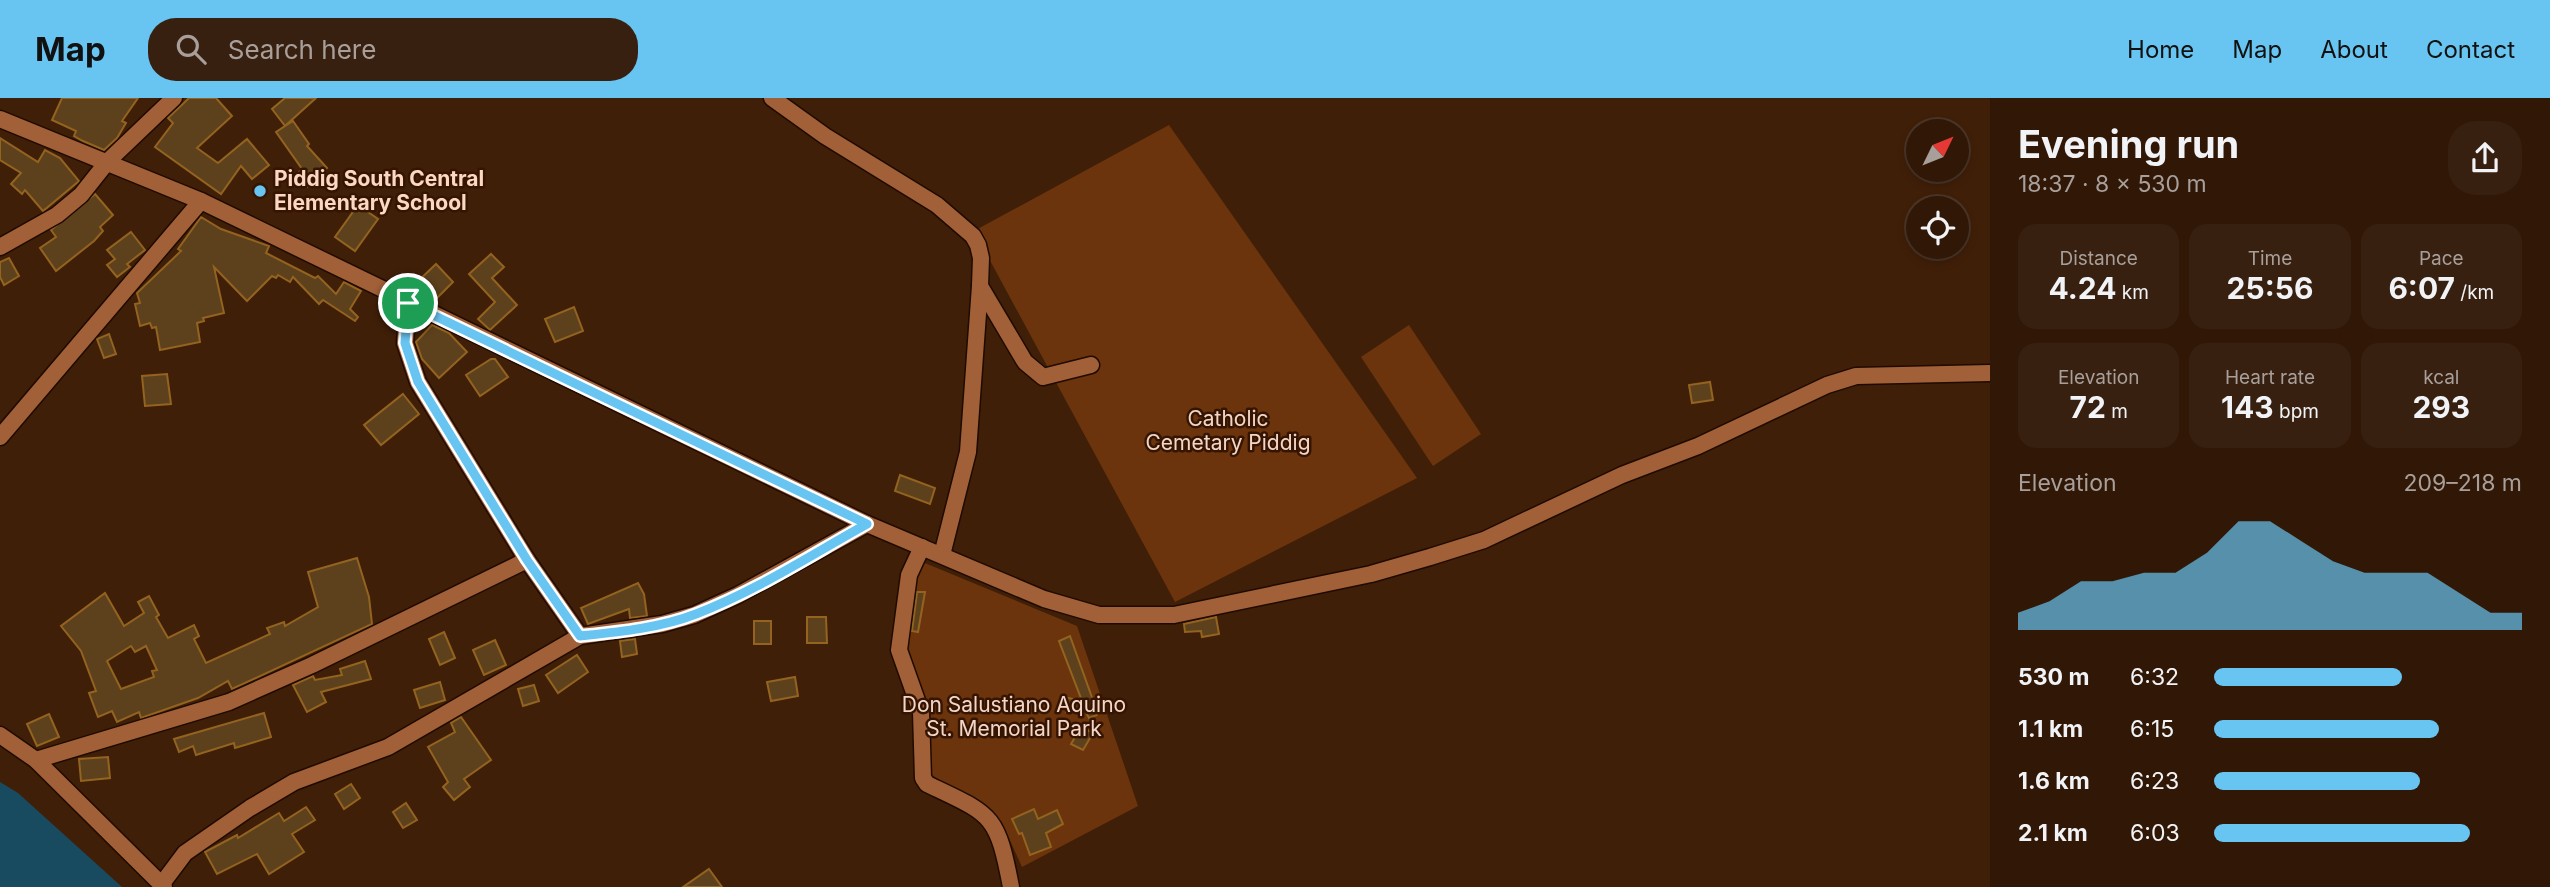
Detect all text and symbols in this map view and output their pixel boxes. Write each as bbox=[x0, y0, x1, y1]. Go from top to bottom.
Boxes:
search box bbox=[148, 18, 638, 81]
text: Map bbox=[35, 29, 106, 69]
icon: search bbox=[172, 30, 210, 68]
text: Search here bbox=[228, 34, 376, 65]
text: Home bbox=[2127, 35, 2194, 64]
text: Map bbox=[2232, 35, 2282, 64]
text: About bbox=[2320, 35, 2388, 64]
text: Contact bbox=[2426, 35, 2515, 64]
north arrow bbox=[1906, 119, 1969, 182]
map controls bbox=[1906, 119, 1969, 259]
text: Evening run bbox=[2018, 121, 2239, 167]
button: share bbox=[2448, 121, 2522, 195]
place label: Piddig South Central Elementary School bbox=[274, 166, 484, 215]
text: 18:37 · 8 × 530 m bbox=[2018, 170, 2207, 198]
marker: Piddig South Central Elementary School bbox=[252, 183, 268, 199]
button: locate bbox=[1906, 196, 1969, 259]
text: Distance bbox=[2059, 247, 2138, 270]
text: Time bbox=[2248, 247, 2292, 270]
text: Pace bbox=[2419, 247, 2464, 270]
text: 4.24 bbox=[2048, 270, 2116, 306]
text: 25:56 bbox=[2227, 270, 2313, 306]
text: 6:07 bbox=[2388, 270, 2455, 306]
pin bbox=[378, 273, 438, 333]
text: km bbox=[2116, 281, 2149, 304]
text: /km bbox=[2455, 281, 2494, 304]
icon: arrive bbox=[389, 284, 427, 322]
text: Elevation bbox=[2058, 366, 2139, 389]
text: Heart rate bbox=[2225, 366, 2315, 389]
text: kcal bbox=[2423, 366, 2459, 389]
text: 72 bbox=[2069, 389, 2106, 425]
text: 143 bbox=[2221, 389, 2274, 425]
text: 293 bbox=[2412, 389, 2470, 425]
text: m bbox=[2106, 400, 2128, 423]
text: bpm bbox=[2274, 400, 2319, 423]
park label: Catholic Cemetary Piddig bbox=[1145, 406, 1311, 455]
text: Elevation bbox=[2018, 469, 2117, 497]
text: 209–218 m bbox=[2403, 469, 2522, 497]
text: 530 m bbox=[2018, 663, 2090, 691]
text: 6:32 bbox=[2130, 663, 2179, 691]
park label: Don Salustiano Aquino St. Memorial Park bbox=[902, 692, 1126, 741]
text: 1.1 km bbox=[2018, 715, 2083, 743]
text: 6:15 bbox=[2130, 715, 2174, 743]
text: 1.6 km bbox=[2018, 767, 2090, 795]
text: 6:23 bbox=[2130, 767, 2179, 795]
text: 2.1 km bbox=[2018, 819, 2088, 847]
text: 6:03 bbox=[2130, 819, 2180, 847]

